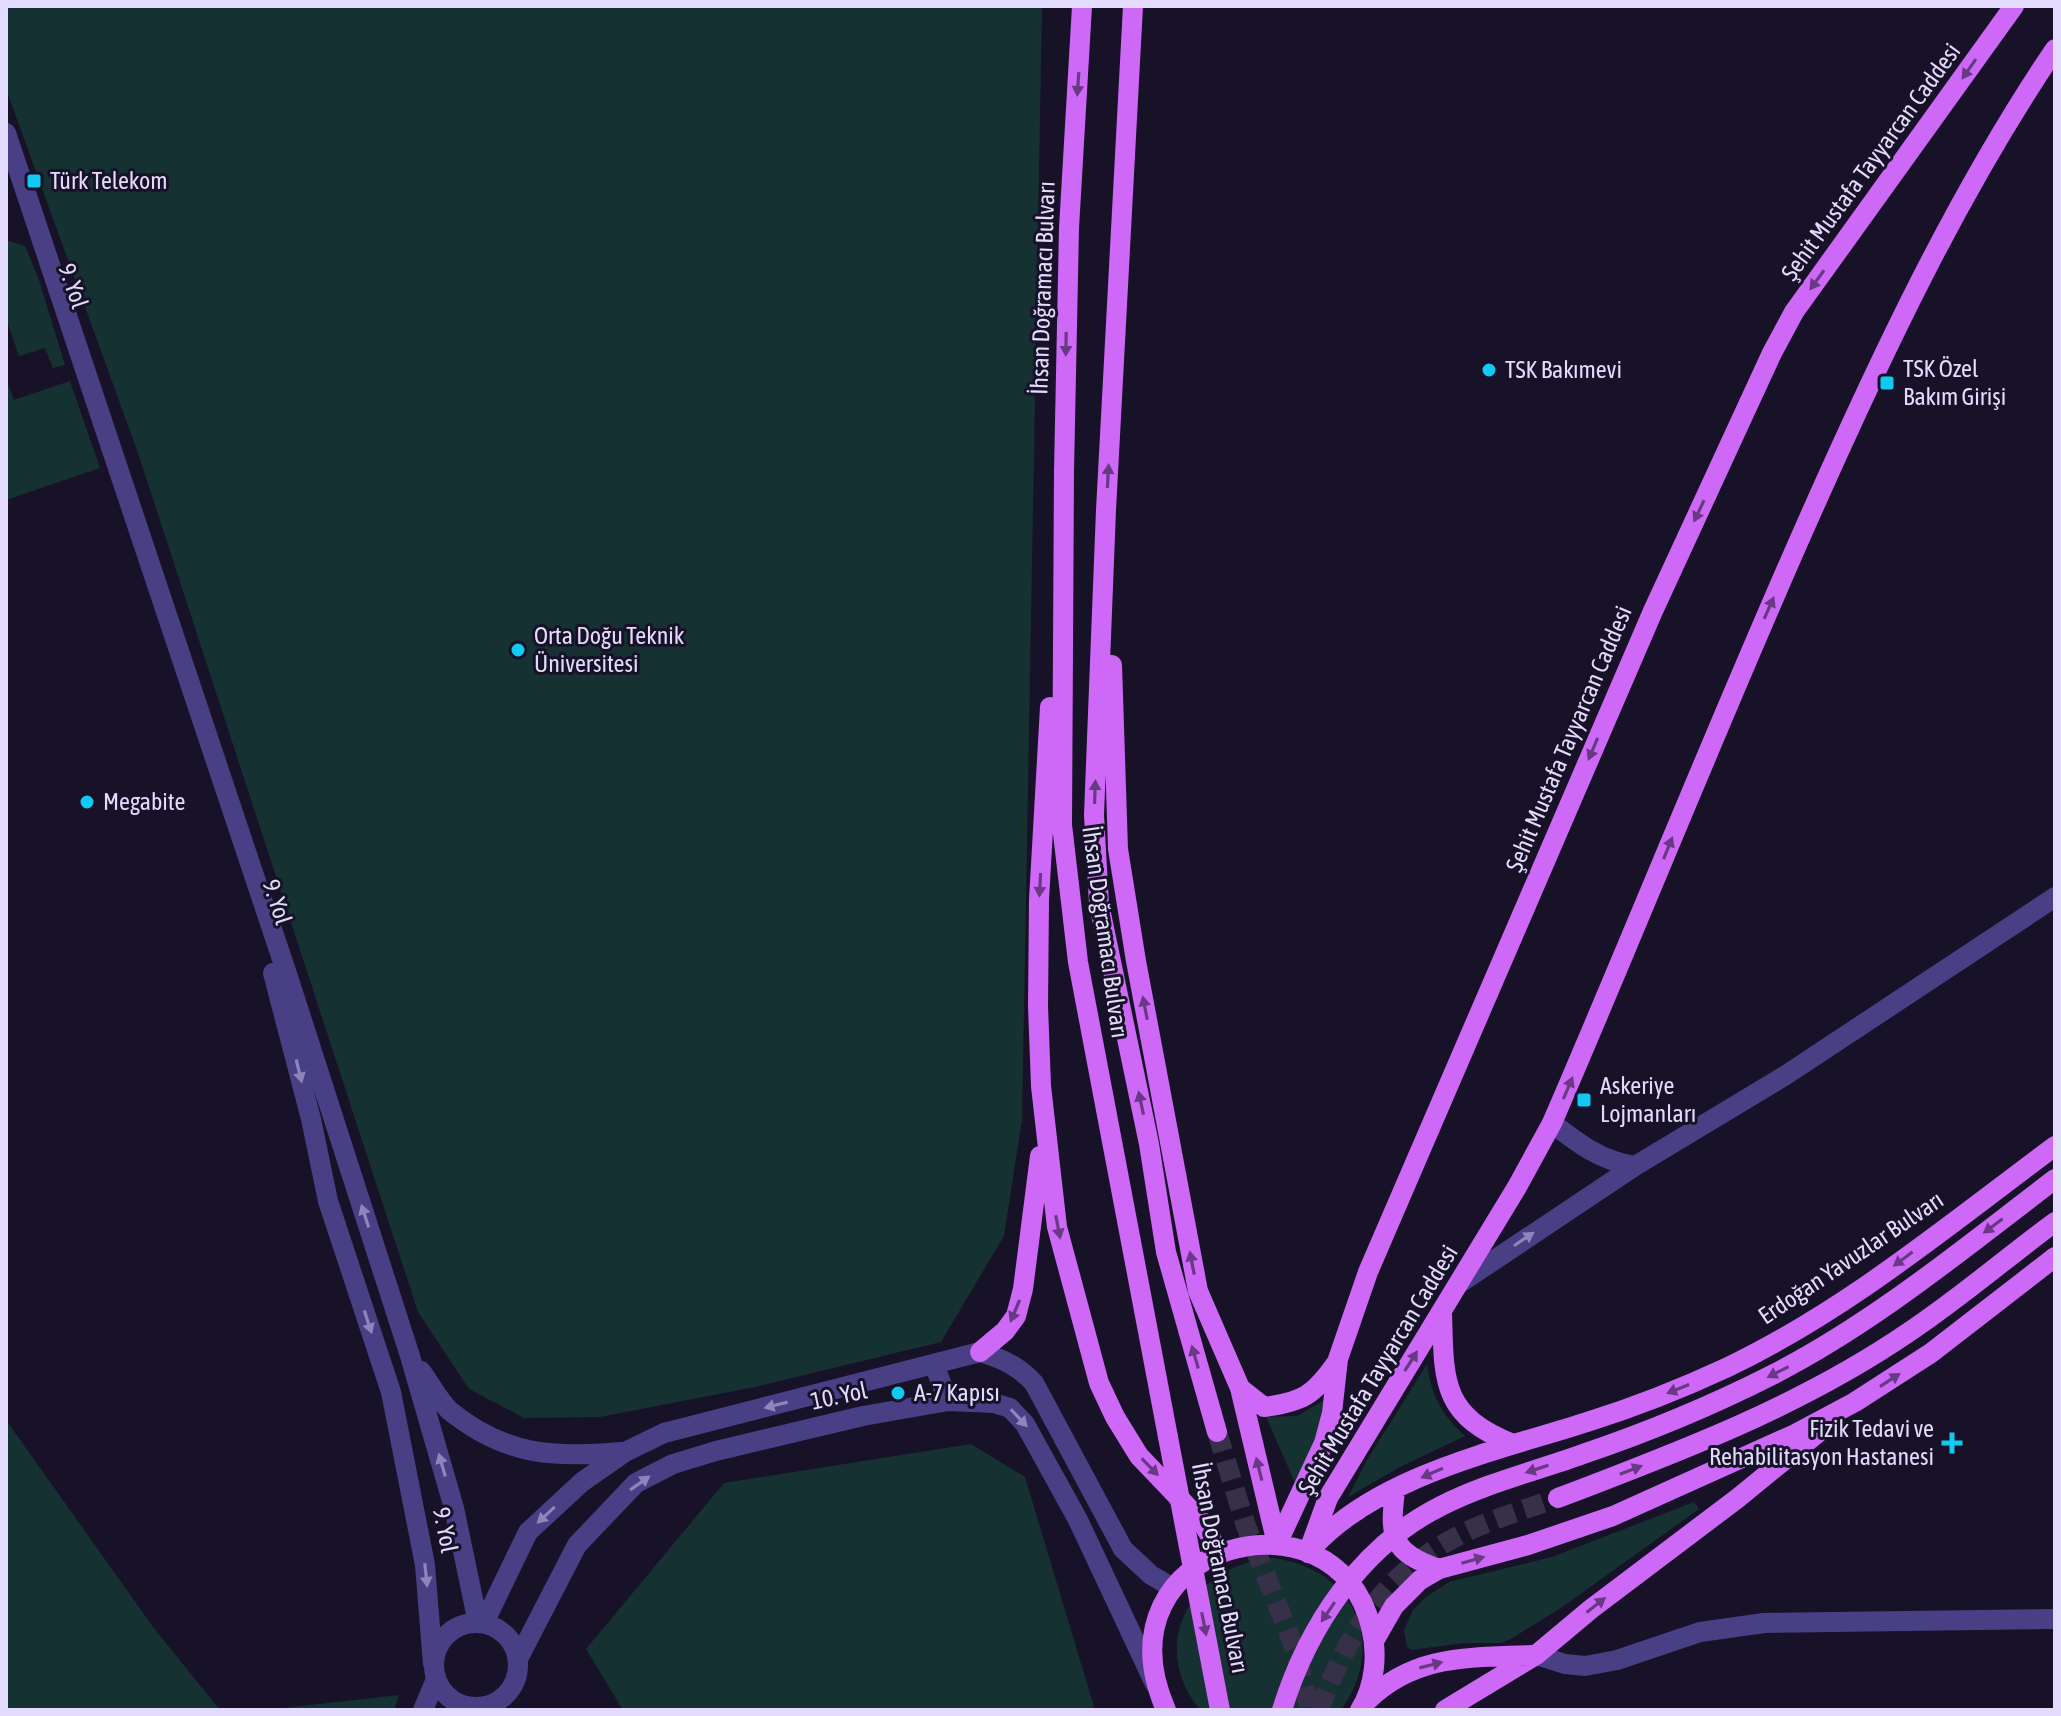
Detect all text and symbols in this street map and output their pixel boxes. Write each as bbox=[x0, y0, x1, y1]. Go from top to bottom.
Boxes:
street label: Şehit Mustafa Tayyarcan Caddesi bbox=[1776, 38, 1966, 285]
one-way arrow bbox=[1962, 59, 1977, 80]
one-way arrow bbox=[1071, 72, 1084, 97]
place label: Türk Telekom bbox=[50, 167, 168, 194]
marker: Türk Telekom bbox=[25, 172, 43, 190]
street label: İhsan Doğramacı Bulvarı bbox=[1025, 181, 1060, 395]
street label: 9. Yol bbox=[53, 260, 94, 312]
one-way arrow bbox=[1810, 270, 1825, 291]
one-way arrow bbox=[1060, 332, 1073, 357]
place label: TSK Özel Bakım Girişi bbox=[1903, 355, 2006, 410]
place label: TSK Bakımevi bbox=[1505, 356, 1622, 383]
marker: TSK Bakımevi bbox=[1480, 361, 1498, 379]
marker: TSK Özel Bakım Girişi bbox=[1878, 374, 1896, 392]
one-way arrow bbox=[1101, 463, 1114, 488]
one-way arrow bbox=[1692, 500, 1706, 523]
one-way arrow bbox=[1762, 596, 1776, 620]
street label: Şehit Mustafa Tayyarcan Caddesi bbox=[1500, 602, 1637, 876]
place label: Orta Doğu Teknik Üniversitesi bbox=[534, 622, 685, 677]
marker: Orta Doğu Teknik Üniversitesi bbox=[509, 641, 527, 659]
one-way arrow bbox=[1587, 737, 1600, 761]
one-way arrow bbox=[1088, 779, 1101, 804]
place label: Megabite bbox=[103, 788, 185, 815]
marker: Megabite bbox=[78, 793, 96, 811]
street label: İhsan Doğramacı Bulvarı bbox=[1077, 824, 1134, 1040]
one-way arrow bbox=[1662, 836, 1675, 860]
one-way arrow bbox=[1033, 872, 1046, 897]
street label: 9. Yol bbox=[258, 876, 298, 928]
one-way arrow bbox=[1138, 995, 1150, 1020]
one-way arrow bbox=[294, 1059, 306, 1084]
place label: Askeriye Lojmanları bbox=[1600, 1072, 1696, 1127]
one-way arrow bbox=[1561, 1076, 1574, 1099]
one-way arrow bbox=[1134, 1091, 1147, 1116]
marker: Askeriye Lojmanları bbox=[1575, 1091, 1593, 1109]
street label: Erdoğan Yavuzlar Bulvarı bbox=[1753, 1186, 1948, 1329]
one-way arrow bbox=[358, 1204, 371, 1228]
one-way arrow bbox=[1052, 1215, 1064, 1240]
one-way arrow bbox=[1982, 1218, 2003, 1234]
one-way arrow bbox=[1514, 1232, 1535, 1247]
street label: Şehit Mustafa Tayyarcan Caddesi bbox=[1292, 1240, 1463, 1499]
one-way arrow bbox=[1186, 1250, 1198, 1275]
one-way arrow bbox=[1892, 1251, 1913, 1266]
one-way arrow bbox=[1009, 1300, 1022, 1323]
one-way arrow bbox=[362, 1310, 374, 1334]
one-way arrow bbox=[1188, 1345, 1201, 1369]
one-way arrow bbox=[1403, 1351, 1418, 1372]
one-way arrow bbox=[1766, 1365, 1789, 1378]
one-way arrow bbox=[1879, 1373, 1901, 1387]
street label: 10. Yol bbox=[808, 1376, 870, 1415]
place label: A-7 Kapısı bbox=[914, 1379, 1000, 1406]
one-way arrow bbox=[1666, 1382, 1690, 1395]
marker: A-7 Kapısı bbox=[889, 1384, 907, 1402]
one-way arrow bbox=[764, 1400, 789, 1412]
one-way arrow bbox=[1009, 1408, 1027, 1427]
place label: Fizik Tedavi ve Rehabilitasyon Hastanesi bbox=[1709, 1415, 1934, 1470]
marker: Fizik Tedavi ve Rehabilitasyon Hastanesi bbox=[1941, 1432, 1963, 1454]
one-way arrow bbox=[435, 1452, 448, 1476]
one-way arrow bbox=[1252, 1456, 1265, 1481]
one-way arrow bbox=[1140, 1457, 1158, 1476]
street label: İhsan Doğramacı Bulvarı bbox=[1187, 1460, 1254, 1675]
one-way arrow bbox=[1619, 1463, 1643, 1476]
one-way arrow bbox=[1525, 1464, 1549, 1476]
one-way arrow bbox=[1421, 1466, 1444, 1480]
one-way arrow bbox=[630, 1476, 651, 1491]
street label: 9. Yol bbox=[428, 1505, 463, 1556]
one-way arrow bbox=[537, 1506, 556, 1524]
one-way arrow bbox=[1460, 1553, 1485, 1565]
one-way arrow bbox=[419, 1562, 432, 1587]
one-way arrow bbox=[1586, 1597, 1606, 1614]
one-way arrow bbox=[1321, 1601, 1336, 1623]
one-way arrow bbox=[1198, 1611, 1210, 1636]
one-way arrow bbox=[1418, 1658, 1443, 1670]

